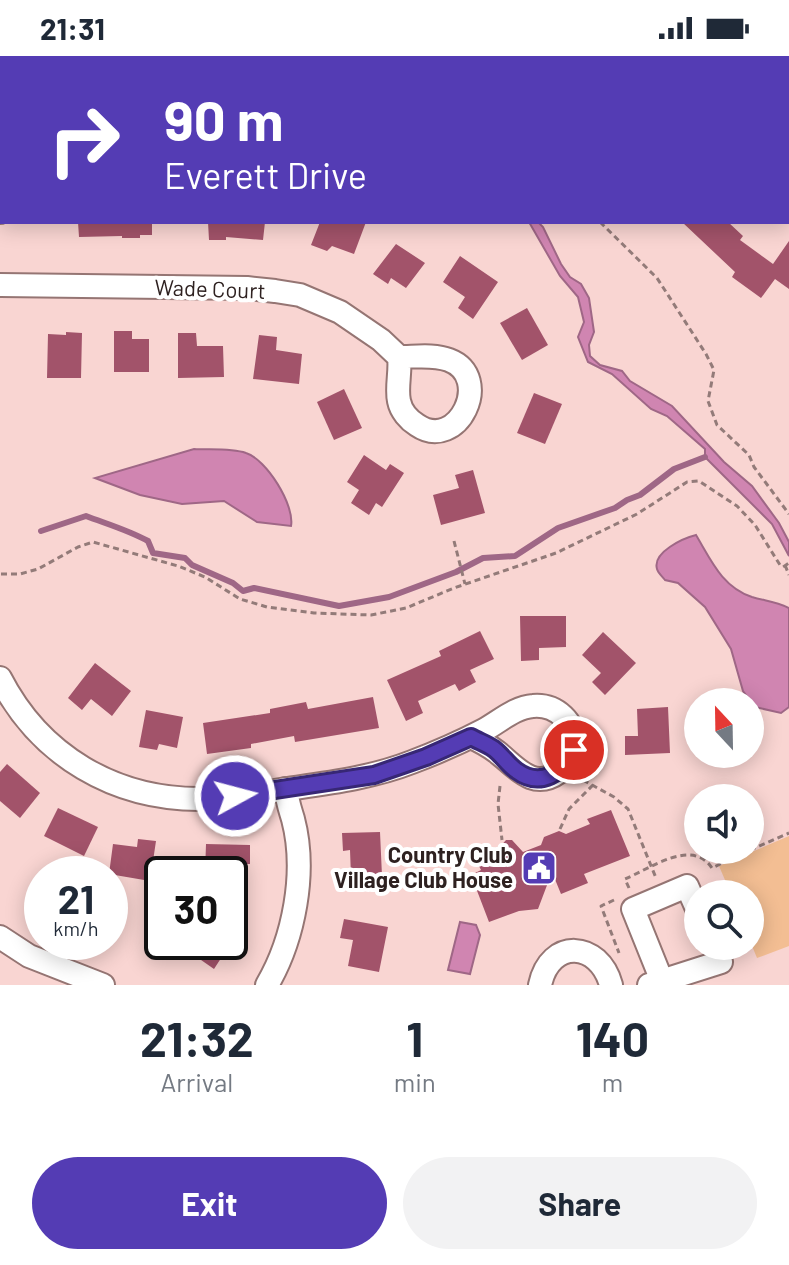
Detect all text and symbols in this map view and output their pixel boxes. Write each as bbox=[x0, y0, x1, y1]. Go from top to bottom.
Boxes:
text: 21:31 bbox=[40, 10, 105, 46]
text: 90 m bbox=[164, 85, 284, 152]
icon: right bbox=[32, 88, 136, 192]
text: Everett Drive bbox=[164, 153, 367, 196]
street label: Wade Court bbox=[154, 273, 266, 303]
north arrow bbox=[684, 688, 764, 768]
map controls bbox=[684, 688, 764, 960]
pin bbox=[540, 716, 608, 784]
icon: arrive bbox=[552, 728, 596, 772]
position arrow bbox=[193, 754, 277, 838]
button: sound bbox=[684, 784, 764, 864]
place label: Country Club Village Club House bbox=[334, 841, 513, 892]
public building icon: Country Club Village Club House bbox=[520, 849, 558, 887]
speed limit sign: 30 bbox=[144, 856, 248, 960]
text: 21 bbox=[58, 874, 94, 922]
button: search bbox=[684, 880, 764, 960]
text: km/h bbox=[53, 916, 99, 940]
text: 21:32 bbox=[140, 1009, 254, 1067]
text: 1 bbox=[406, 1009, 423, 1067]
text: 140 bbox=[576, 1009, 649, 1067]
text: Arrival bbox=[160, 1066, 233, 1097]
text: min bbox=[394, 1066, 436, 1097]
text: m bbox=[602, 1066, 623, 1097]
button: Exit bbox=[32, 1157, 387, 1249]
button: Share bbox=[403, 1157, 757, 1249]

